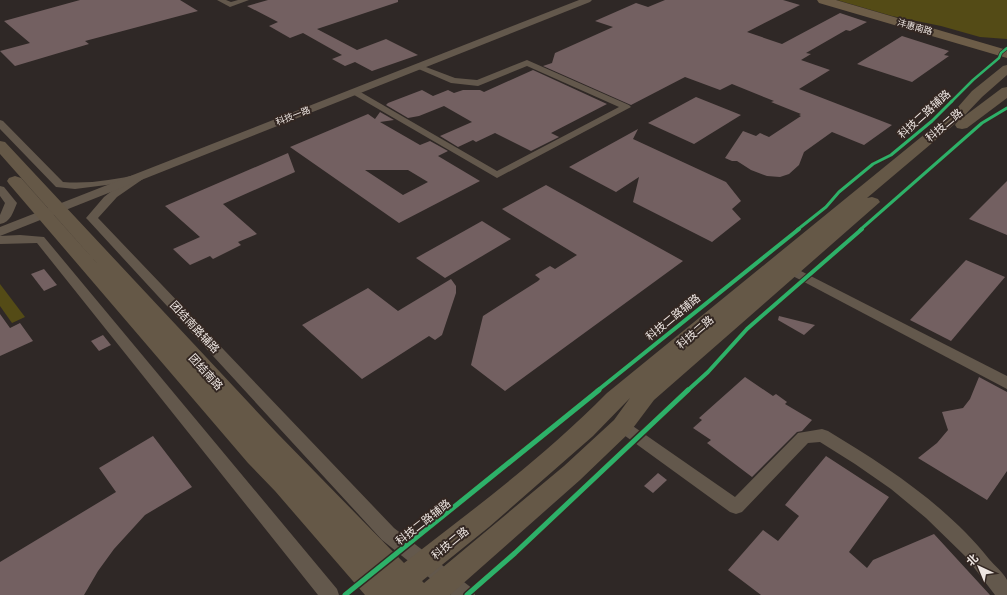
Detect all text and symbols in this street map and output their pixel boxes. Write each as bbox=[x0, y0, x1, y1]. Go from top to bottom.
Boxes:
street label: 沣惠南路 bbox=[896, 17, 934, 37]
street label: 科技二路辅路 bbox=[895, 87, 953, 141]
street label: 科技一路 bbox=[274, 105, 312, 127]
street label: 科技二路 bbox=[923, 106, 965, 144]
street label: 科技二路辅路 bbox=[643, 291, 703, 343]
street label: 团结南路辅路 bbox=[167, 299, 222, 356]
street label: 科技二路 bbox=[674, 313, 716, 351]
street label: 团结南路 bbox=[186, 352, 225, 393]
street label: 科技二路辅路 bbox=[393, 496, 453, 548]
street label: 科技二路 bbox=[429, 524, 471, 562]
north arrow bbox=[959, 547, 999, 587]
text: 北 bbox=[964, 552, 981, 569]

